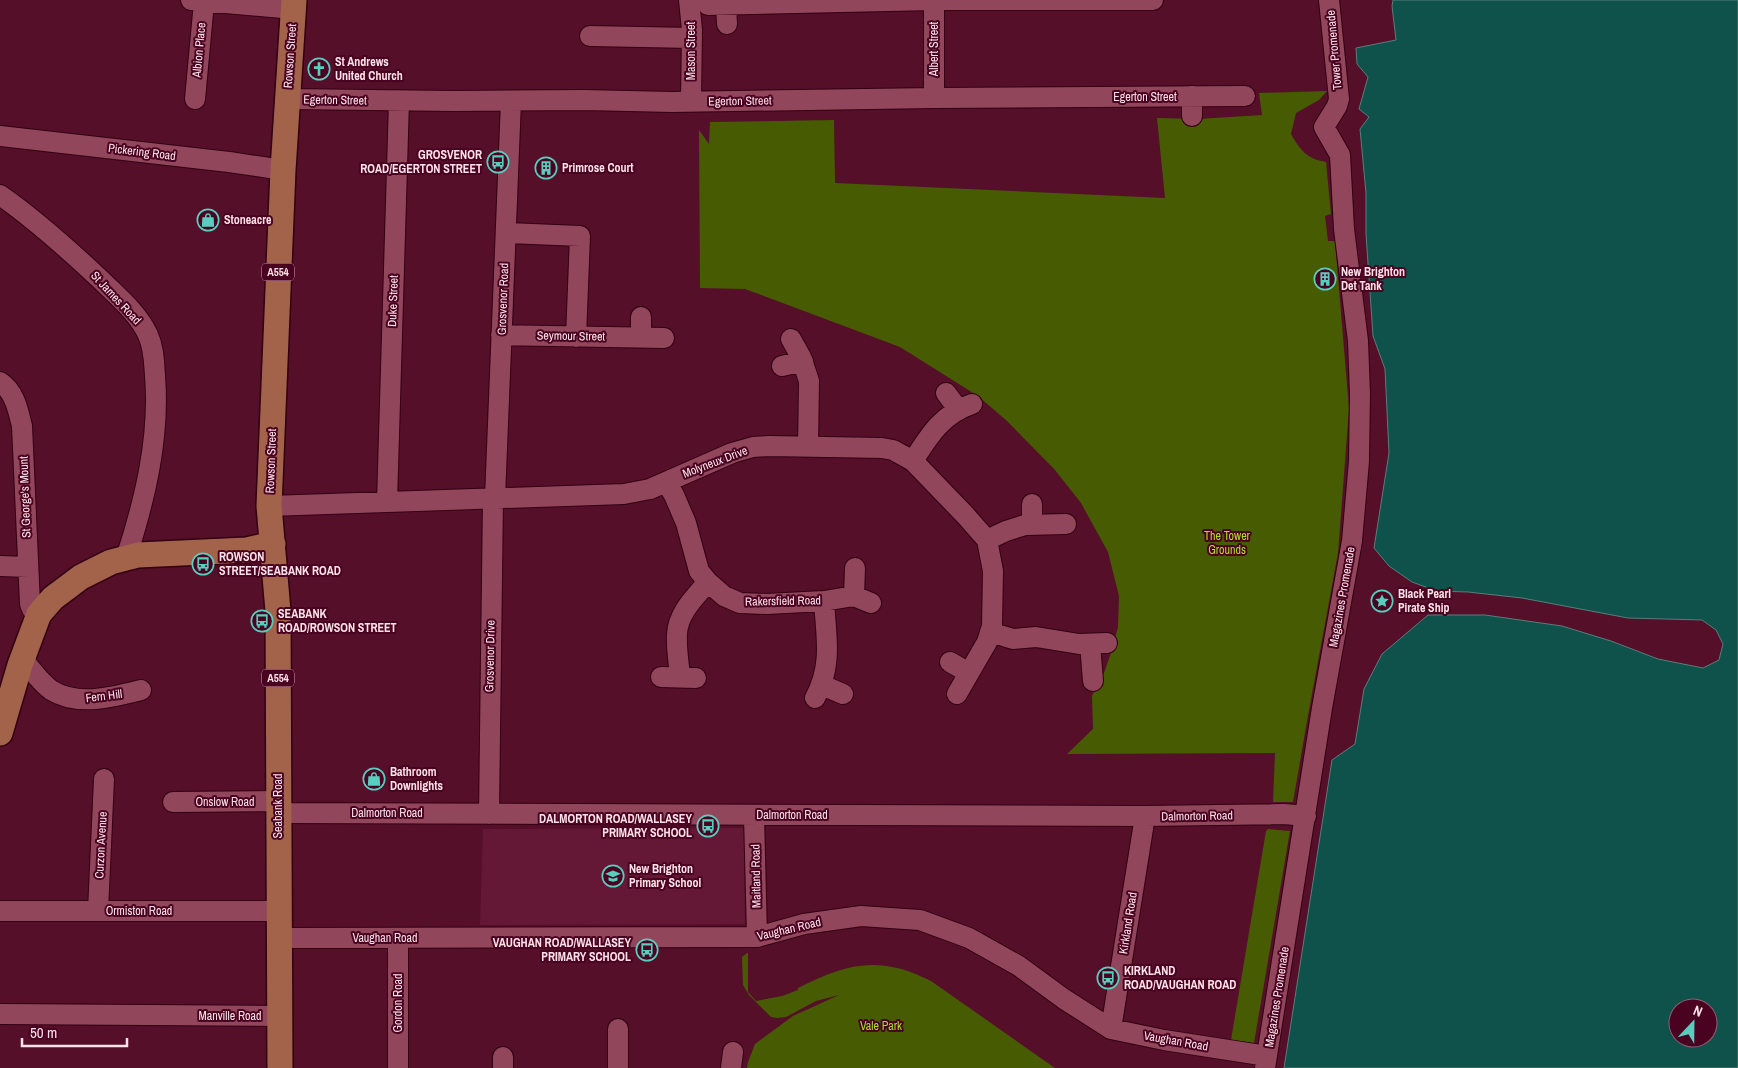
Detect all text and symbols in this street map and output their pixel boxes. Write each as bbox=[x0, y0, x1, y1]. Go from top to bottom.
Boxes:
street label: Tower Promenade bbox=[1323, 10, 1345, 90]
street label: Mason Street bbox=[683, 21, 699, 80]
street label: Albert Street bbox=[926, 21, 942, 77]
street label: Albion Place bbox=[189, 22, 209, 79]
street label: Rowson Street bbox=[280, 23, 300, 89]
place label: St Andrews United Church bbox=[335, 54, 403, 84]
church icon: St Andrews United Church bbox=[307, 57, 331, 81]
street label: Egerton Street bbox=[1113, 89, 1177, 105]
street label: Egerton Street bbox=[303, 91, 367, 109]
street label: Egerton Street bbox=[708, 92, 772, 110]
street label: Pickering Road bbox=[107, 140, 177, 164]
place label: GROSVENOR ROAD/EGERTON STREET bbox=[360, 147, 482, 177]
bus stop icon: GROSVENOR ROAD/EGERTON STREET bbox=[486, 150, 510, 174]
building icon: Primrose Court bbox=[534, 156, 558, 180]
place label: Primrose Court bbox=[562, 160, 634, 176]
shop icon: Stoneacre bbox=[196, 208, 220, 232]
place label: Stoneacre bbox=[224, 212, 272, 228]
street label: Grosvenor Road bbox=[494, 263, 512, 335]
road number: A554 bbox=[262, 264, 294, 280]
place label: New Brighton Det Tank bbox=[1341, 264, 1405, 294]
building icon: New Brighton Det Tank bbox=[1313, 267, 1337, 291]
street label: St James Road bbox=[87, 268, 145, 328]
street label: Duke Street bbox=[384, 274, 402, 327]
street label: Seymour Street bbox=[537, 327, 606, 345]
street label: Rowson Street bbox=[262, 428, 280, 494]
street label: Molyneux Drive bbox=[680, 442, 750, 482]
street label: St George's Mount bbox=[16, 456, 34, 538]
park label: The Tower Grounds bbox=[1204, 528, 1251, 558]
street label: Magazines Promenade bbox=[1325, 546, 1359, 648]
place label: ROWSON STREET/SEABANK ROAD bbox=[219, 549, 341, 579]
bus stop icon: ROWSON STREET/SEABANK ROAD bbox=[191, 552, 215, 576]
place label: Black Pearl Pirate Ship bbox=[1398, 586, 1451, 616]
place icon: Black Pearl Pirate Ship bbox=[1370, 589, 1394, 613]
street label: Rakersfield Road bbox=[745, 592, 821, 610]
place label: SEABANK ROAD/ROWSON STREET bbox=[278, 606, 397, 636]
bus stop icon: SEABANK ROAD/ROWSON STREET bbox=[250, 609, 274, 633]
street label: Grosvenor Drive bbox=[481, 620, 499, 692]
road number: A554 bbox=[262, 670, 294, 686]
street label: Fern Hill bbox=[85, 686, 123, 706]
place label: Bathroom Downlights bbox=[390, 764, 444, 794]
shop icon: Bathroom Downlights bbox=[362, 767, 386, 791]
street label: Seabank Road bbox=[270, 773, 286, 839]
street label: Onslow Road bbox=[195, 794, 255, 810]
street label: Dalmorton Road bbox=[351, 805, 423, 821]
street label: Dalmorton Road bbox=[756, 807, 828, 823]
street label: Dalmorton Road bbox=[1161, 807, 1233, 825]
street label: Curzon Avenue bbox=[91, 811, 111, 879]
place label: DALMORTON ROAD/WALLASEY PRIMARY SCHOOL bbox=[539, 811, 692, 841]
bus stop icon: DALMORTON ROAD/WALLASEY PRIMARY SCHOOL bbox=[696, 814, 720, 838]
street label: Maitland Road bbox=[747, 844, 765, 908]
place label: New Brighton Primary School bbox=[629, 861, 701, 891]
school or university icon: New Brighton Primary School bbox=[601, 864, 625, 888]
street label: Kirkland Road bbox=[1115, 891, 1141, 955]
street label: Ormiston Road bbox=[106, 903, 172, 919]
street label: Vaughan Road bbox=[756, 914, 822, 944]
street label: Vaughan Road bbox=[353, 930, 417, 946]
place label: VAUGHAN ROAD/WALLASEY PRIMARY SCHOOL bbox=[493, 935, 631, 965]
bus stop icon: VAUGHAN ROAD/WALLASEY PRIMARY SCHOOL bbox=[635, 938, 659, 962]
street label: Magazines Promenade bbox=[1261, 945, 1293, 1049]
place label: KIRKLAND ROAD/VAUGHAN ROAD bbox=[1124, 963, 1236, 993]
bus stop icon: KIRKLAND ROAD/VAUGHAN ROAD bbox=[1096, 966, 1120, 990]
street label: Gordon Road bbox=[390, 973, 406, 1033]
north arrow bbox=[1668, 998, 1718, 1048]
text: N bbox=[1691, 1001, 1705, 1021]
street label: Manville Road bbox=[199, 1008, 261, 1024]
scale bar bbox=[22, 1016, 128, 1048]
park label: Vale Park bbox=[860, 1018, 902, 1034]
text: 50 m bbox=[30, 1022, 57, 1043]
street label: Vaughan Road bbox=[1143, 1027, 1209, 1055]

